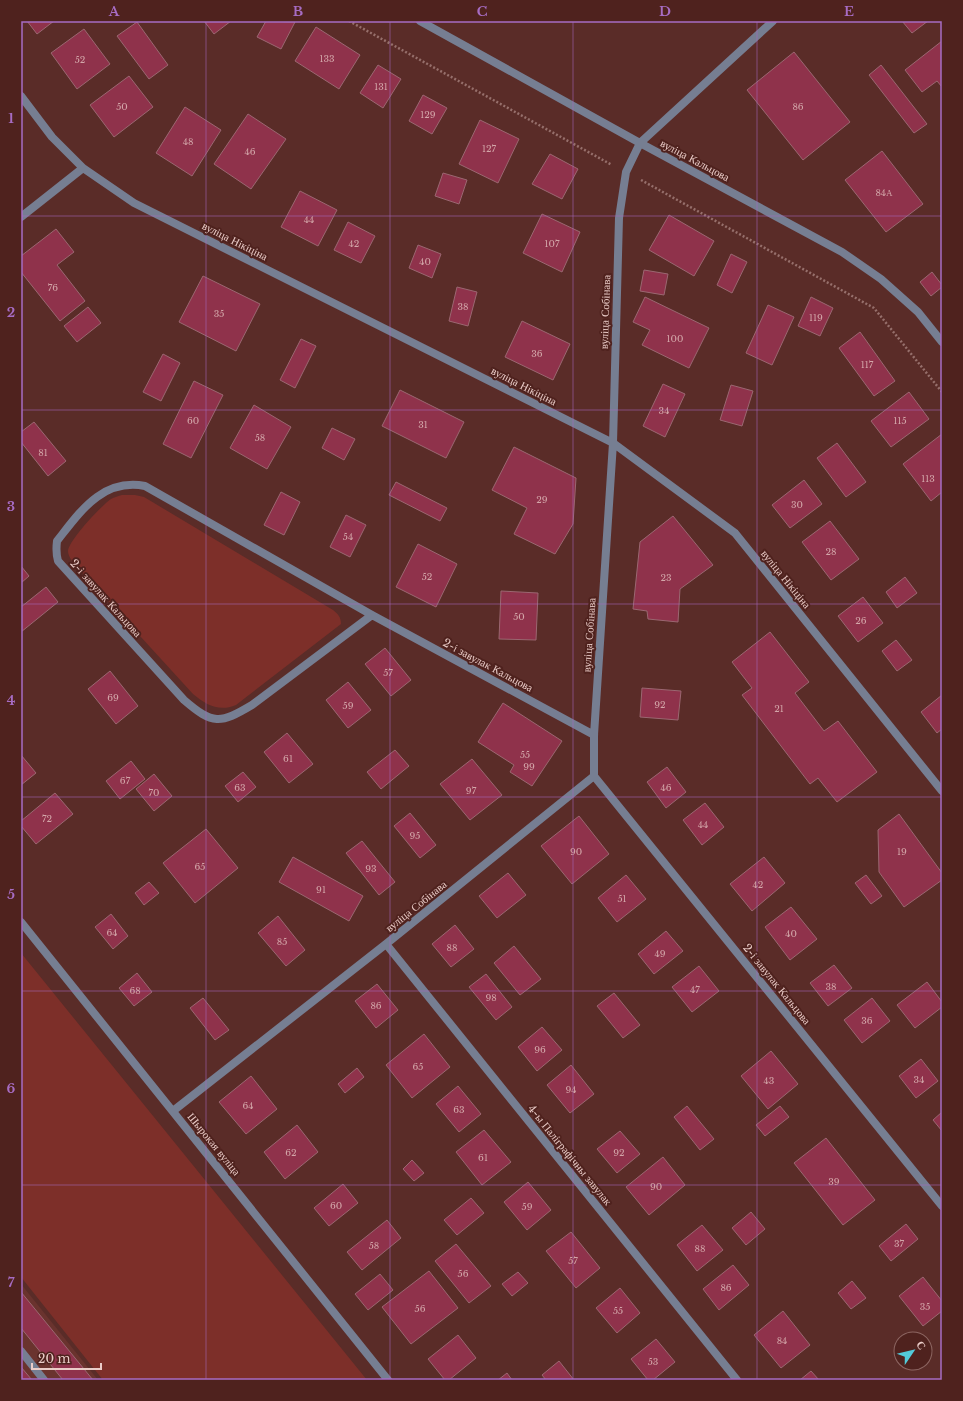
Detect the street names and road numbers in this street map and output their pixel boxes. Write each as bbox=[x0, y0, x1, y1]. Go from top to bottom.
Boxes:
street label: вуліца Кальцова bbox=[658, 136, 732, 184]
street label: вуліца Нікіціна bbox=[200, 219, 270, 264]
street label: вуліца Собінава bbox=[597, 274, 613, 349]
street label: вуліца Нікіціна bbox=[489, 364, 559, 409]
street label: вуліца Нікіціна bbox=[758, 547, 814, 611]
street label: 2-і завулак Кальцова bbox=[67, 556, 145, 640]
street label: вуліца Собінава bbox=[579, 597, 599, 673]
street label: 2-і завулак Кальцова bbox=[441, 635, 536, 695]
street label: вуліца Собінава bbox=[383, 877, 449, 935]
street label: 2-і завулак Кальцова bbox=[740, 941, 814, 1027]
street label: 4-ы Паліграфічны завулак bbox=[525, 1102, 615, 1209]
street label: Шырокая вуліца bbox=[184, 1110, 244, 1178]

